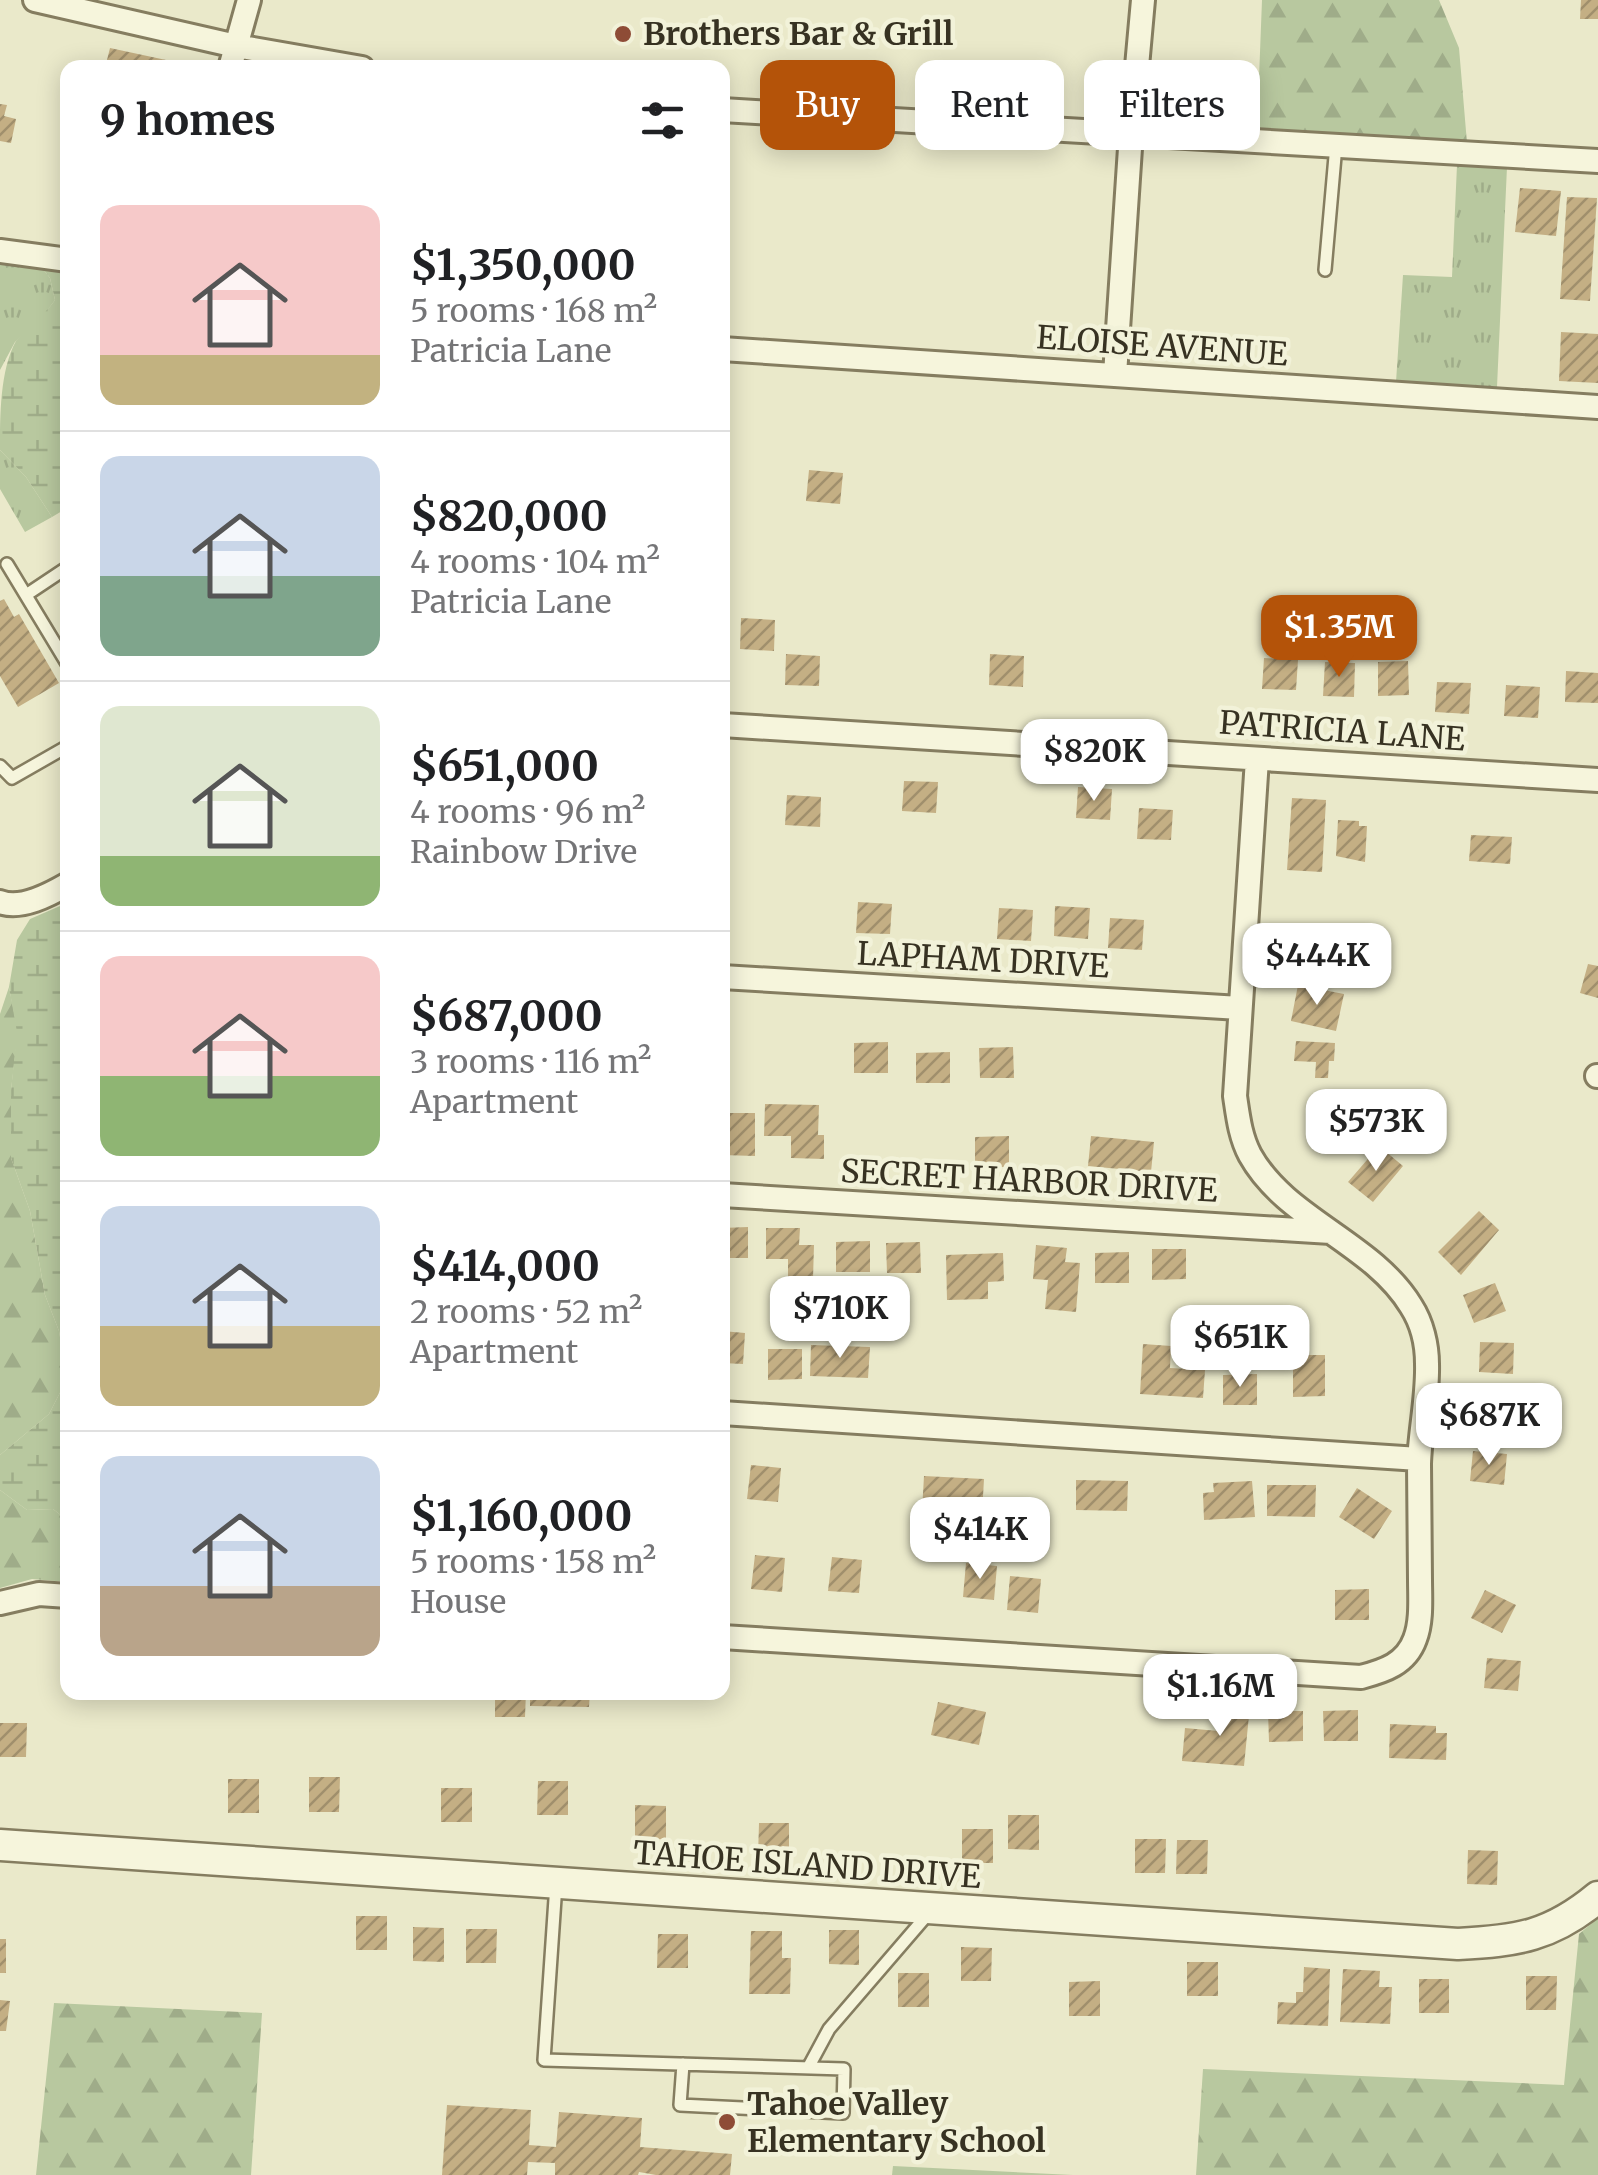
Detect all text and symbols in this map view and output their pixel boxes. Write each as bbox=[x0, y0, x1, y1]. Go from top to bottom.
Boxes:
place label: Brothers Bar & Grill bbox=[643, 14, 953, 54]
marker: Brothers Bar & Grill bbox=[612, 23, 634, 45]
chip: Buy bbox=[760, 60, 895, 150]
chip: Rent bbox=[915, 60, 1064, 150]
chip: Filters bbox=[1084, 60, 1260, 150]
icon: filters bbox=[635, 93, 690, 148]
text: 9 homes bbox=[100, 94, 276, 146]
text: $1,350,000 bbox=[410, 239, 636, 291]
icon: home bbox=[180, 245, 300, 365]
text: 5 rooms · 168 m² bbox=[410, 291, 657, 331]
street label: ELOISE AVENUE bbox=[1035, 317, 1289, 375]
text: Patricia Lane bbox=[410, 331, 611, 371]
text: $820,000 bbox=[410, 490, 608, 542]
icon: home bbox=[180, 496, 300, 616]
text: 4 rooms · 104 m² bbox=[410, 542, 660, 582]
text: Patricia Lane bbox=[410, 582, 611, 622]
pin: $1.35M bbox=[1258, 595, 1420, 680]
text: $1.35M bbox=[1283, 607, 1395, 647]
street label: PATRICIA LANE bbox=[1218, 702, 1467, 760]
pin: $820K bbox=[1024, 719, 1164, 804]
text: $820K bbox=[1043, 731, 1145, 771]
text: $651,000 bbox=[410, 740, 599, 792]
icon: home bbox=[180, 746, 300, 866]
text: 4 rooms · 96 m² bbox=[410, 792, 645, 832]
text: Rainbow Drive bbox=[410, 832, 637, 872]
pin: $444K bbox=[1247, 923, 1387, 1008]
street label: LAPHAM DRIVE bbox=[856, 933, 1111, 987]
text: $444K bbox=[1264, 935, 1370, 975]
text: $687,000 bbox=[410, 990, 603, 1042]
icon: home bbox=[180, 996, 300, 1116]
text: 3 rooms · 116 m² bbox=[410, 1042, 651, 1082]
text: Apartment bbox=[410, 1082, 578, 1122]
pin: $573K bbox=[1306, 1089, 1446, 1174]
text: $573K bbox=[1328, 1101, 1424, 1141]
street label: SECRET HARBOR DRIVE bbox=[839, 1151, 1219, 1211]
text: $414,000 bbox=[410, 1240, 600, 1292]
icon: home bbox=[180, 1246, 300, 1366]
pin: $710K bbox=[770, 1276, 910, 1361]
text: $710K bbox=[792, 1288, 888, 1328]
text: 2 rooms · 52 m² bbox=[410, 1292, 642, 1332]
pin: $651K bbox=[1170, 1305, 1310, 1390]
text: $651K bbox=[1192, 1317, 1288, 1357]
text: Apartment bbox=[410, 1332, 578, 1372]
pin: $687K bbox=[1419, 1383, 1559, 1468]
text: $687K bbox=[1438, 1395, 1540, 1435]
text: $1,160,000 bbox=[410, 1490, 632, 1542]
icon: home bbox=[180, 1496, 300, 1616]
pin: $414K bbox=[910, 1497, 1050, 1582]
text: $414K bbox=[932, 1509, 1028, 1549]
text: 5 rooms · 158 m² bbox=[410, 1542, 656, 1582]
text: House bbox=[410, 1582, 506, 1622]
pin: $1.16M bbox=[1139, 1654, 1301, 1739]
text: $1.16M bbox=[1165, 1666, 1275, 1706]
street label: TAHOE ISLAND DRIVE bbox=[632, 1833, 983, 1897]
place label: Tahoe Valley Elementary School bbox=[747, 2084, 1046, 2161]
marker: Tahoe Valley Elementary School bbox=[716, 2111, 738, 2133]

